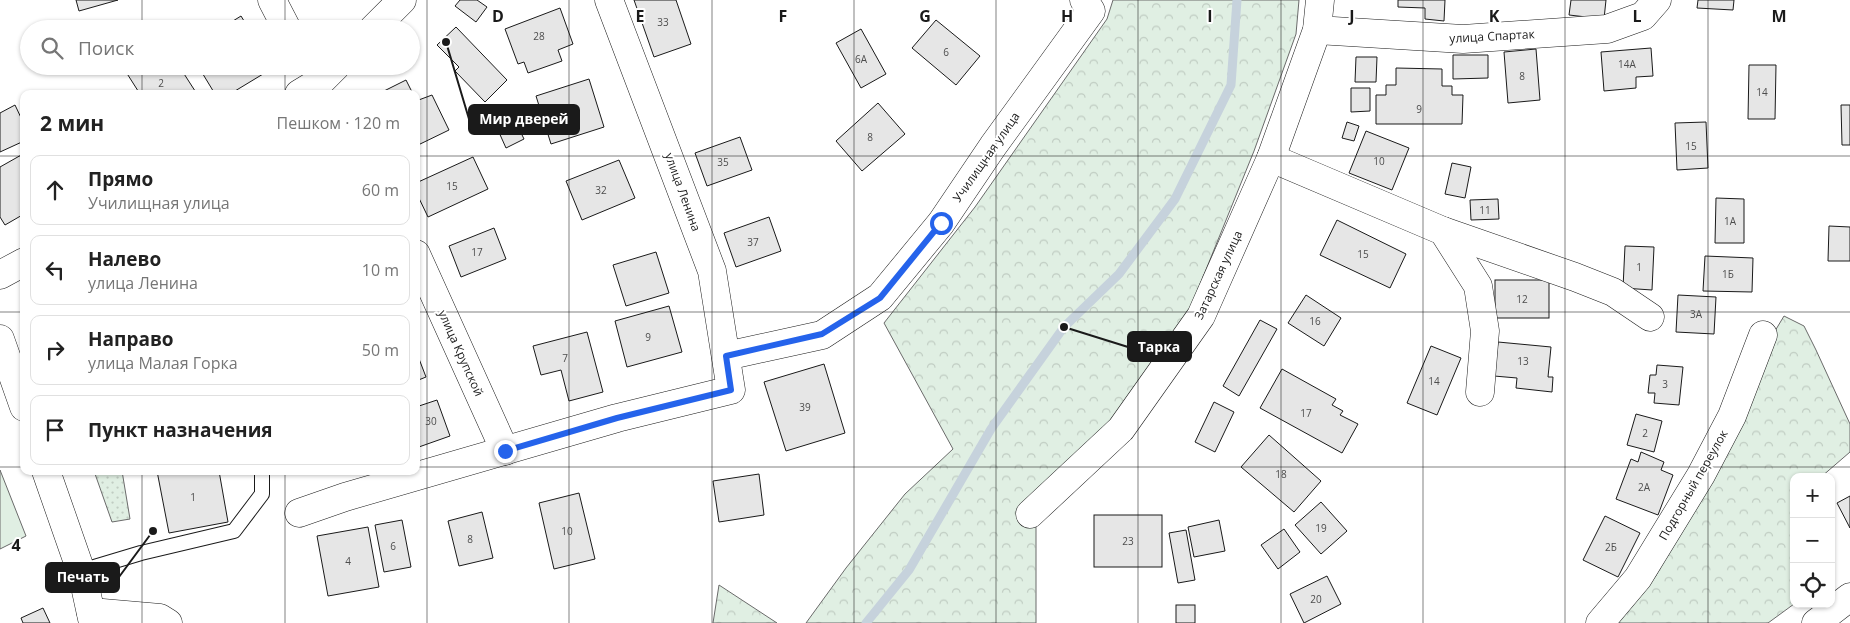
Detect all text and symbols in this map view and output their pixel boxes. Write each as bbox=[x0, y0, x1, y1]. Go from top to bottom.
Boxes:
text: D bbox=[492, 5, 504, 27]
text: E bbox=[636, 5, 645, 27]
text: F bbox=[779, 5, 787, 27]
text: G bbox=[919, 5, 931, 27]
text: H bbox=[1061, 5, 1073, 27]
text: I bbox=[1207, 5, 1213, 27]
text: J bbox=[1347, 5, 1355, 27]
text: K bbox=[1489, 5, 1500, 27]
text: L bbox=[1632, 5, 1642, 27]
text: M bbox=[1771, 5, 1787, 27]
house number: 33 bbox=[657, 15, 669, 29]
search box bbox=[20, 20, 420, 75]
street label: улица Спартак bbox=[1449, 25, 1536, 47]
house number: 28 bbox=[533, 29, 545, 43]
icon: search bbox=[38, 34, 66, 62]
text: Поиск bbox=[78, 35, 134, 61]
house number: 6 bbox=[943, 45, 949, 59]
house number: 6А bbox=[855, 52, 868, 66]
house number: 14А bbox=[1618, 57, 1637, 71]
house number: 8 bbox=[1519, 69, 1525, 83]
house number: 2 bbox=[158, 76, 164, 90]
house number: 14 bbox=[1756, 85, 1768, 99]
house number: 9 bbox=[1416, 102, 1422, 116]
callout: Мир дверей bbox=[469, 105, 579, 134]
text: 2 мин bbox=[40, 109, 104, 137]
text: Мир дверей bbox=[479, 109, 569, 128]
street label: Училищная улица bbox=[949, 109, 1023, 205]
text: Пешком · 120 m bbox=[277, 112, 400, 134]
house number: 8 bbox=[867, 130, 873, 144]
house number: 15 bbox=[1685, 139, 1697, 153]
street label: улица Ленина bbox=[661, 150, 705, 234]
house number: 10 bbox=[1373, 154, 1385, 168]
house number: 35 bbox=[717, 155, 729, 169]
text: Прямо bbox=[88, 166, 153, 192]
icon: ahead bbox=[41, 176, 69, 204]
text: 60 m bbox=[362, 179, 399, 201]
house number: 15 bbox=[446, 179, 458, 193]
house number: 32 bbox=[595, 183, 607, 197]
text: Училищная улица bbox=[88, 192, 230, 214]
house number: 11 bbox=[1479, 203, 1491, 217]
route start bbox=[930, 212, 953, 235]
house number: 1А bbox=[1724, 214, 1737, 228]
street label: Затарская улица bbox=[1190, 228, 1246, 322]
house number: 37 bbox=[747, 235, 759, 249]
house number: 17 bbox=[471, 245, 483, 259]
text: Налево bbox=[88, 246, 161, 272]
house number: 15 bbox=[1357, 247, 1369, 261]
icon: left bbox=[41, 256, 69, 284]
text: 10 m bbox=[362, 259, 399, 281]
house number: 1 bbox=[1636, 260, 1642, 274]
house number: 1Б bbox=[1722, 267, 1734, 281]
text: улица Ленина bbox=[88, 272, 198, 294]
house number: 12 bbox=[1516, 292, 1528, 306]
street label: улица Крупской bbox=[434, 307, 488, 399]
house number: 3А bbox=[1690, 307, 1703, 321]
house number: 16 bbox=[1309, 314, 1321, 328]
text: Направо bbox=[88, 326, 174, 352]
house number: 9 bbox=[645, 330, 651, 344]
callout: Тарка bbox=[1128, 332, 1191, 361]
icon: right bbox=[41, 336, 69, 364]
text: Тарка bbox=[1138, 337, 1180, 356]
text: 50 m bbox=[362, 339, 399, 361]
house number: 7 bbox=[562, 351, 568, 365]
text: улица Малая Горка bbox=[88, 352, 238, 374]
house number: 13 bbox=[1517, 354, 1529, 368]
house number: 14 bbox=[1428, 374, 1440, 388]
house number: 3 bbox=[1662, 377, 1668, 391]
house number: 39 bbox=[799, 400, 811, 414]
house number: 17 bbox=[1300, 406, 1312, 420]
house number: 30 bbox=[425, 414, 437, 428]
icon: arrive bbox=[41, 416, 69, 444]
text: Пункт назначения bbox=[88, 417, 273, 443]
house number: 2 bbox=[1642, 426, 1648, 440]
street label: Подгорный переулок bbox=[1654, 426, 1732, 543]
route end bbox=[494, 440, 517, 463]
house number: 18 bbox=[1275, 467, 1287, 481]
map controls bbox=[1790, 473, 1835, 608]
button: + bbox=[1790, 473, 1835, 518]
house number: 2А bbox=[1638, 480, 1651, 494]
house number: 1 bbox=[190, 490, 196, 504]
button: − bbox=[1790, 518, 1835, 563]
house number: 19 bbox=[1315, 521, 1327, 535]
house number: 10 bbox=[561, 524, 573, 538]
house number: 8 bbox=[467, 532, 473, 546]
text: 4 bbox=[11, 534, 21, 556]
house number: 23 bbox=[1122, 534, 1134, 548]
house number: 6 bbox=[390, 539, 396, 553]
house number: 2Б bbox=[1605, 540, 1617, 554]
house number: 4 bbox=[345, 554, 351, 568]
callout: Печать bbox=[46, 563, 119, 592]
button: locate bbox=[1790, 563, 1835, 608]
text: Печать bbox=[57, 567, 110, 586]
house number: 20 bbox=[1310, 592, 1322, 606]

